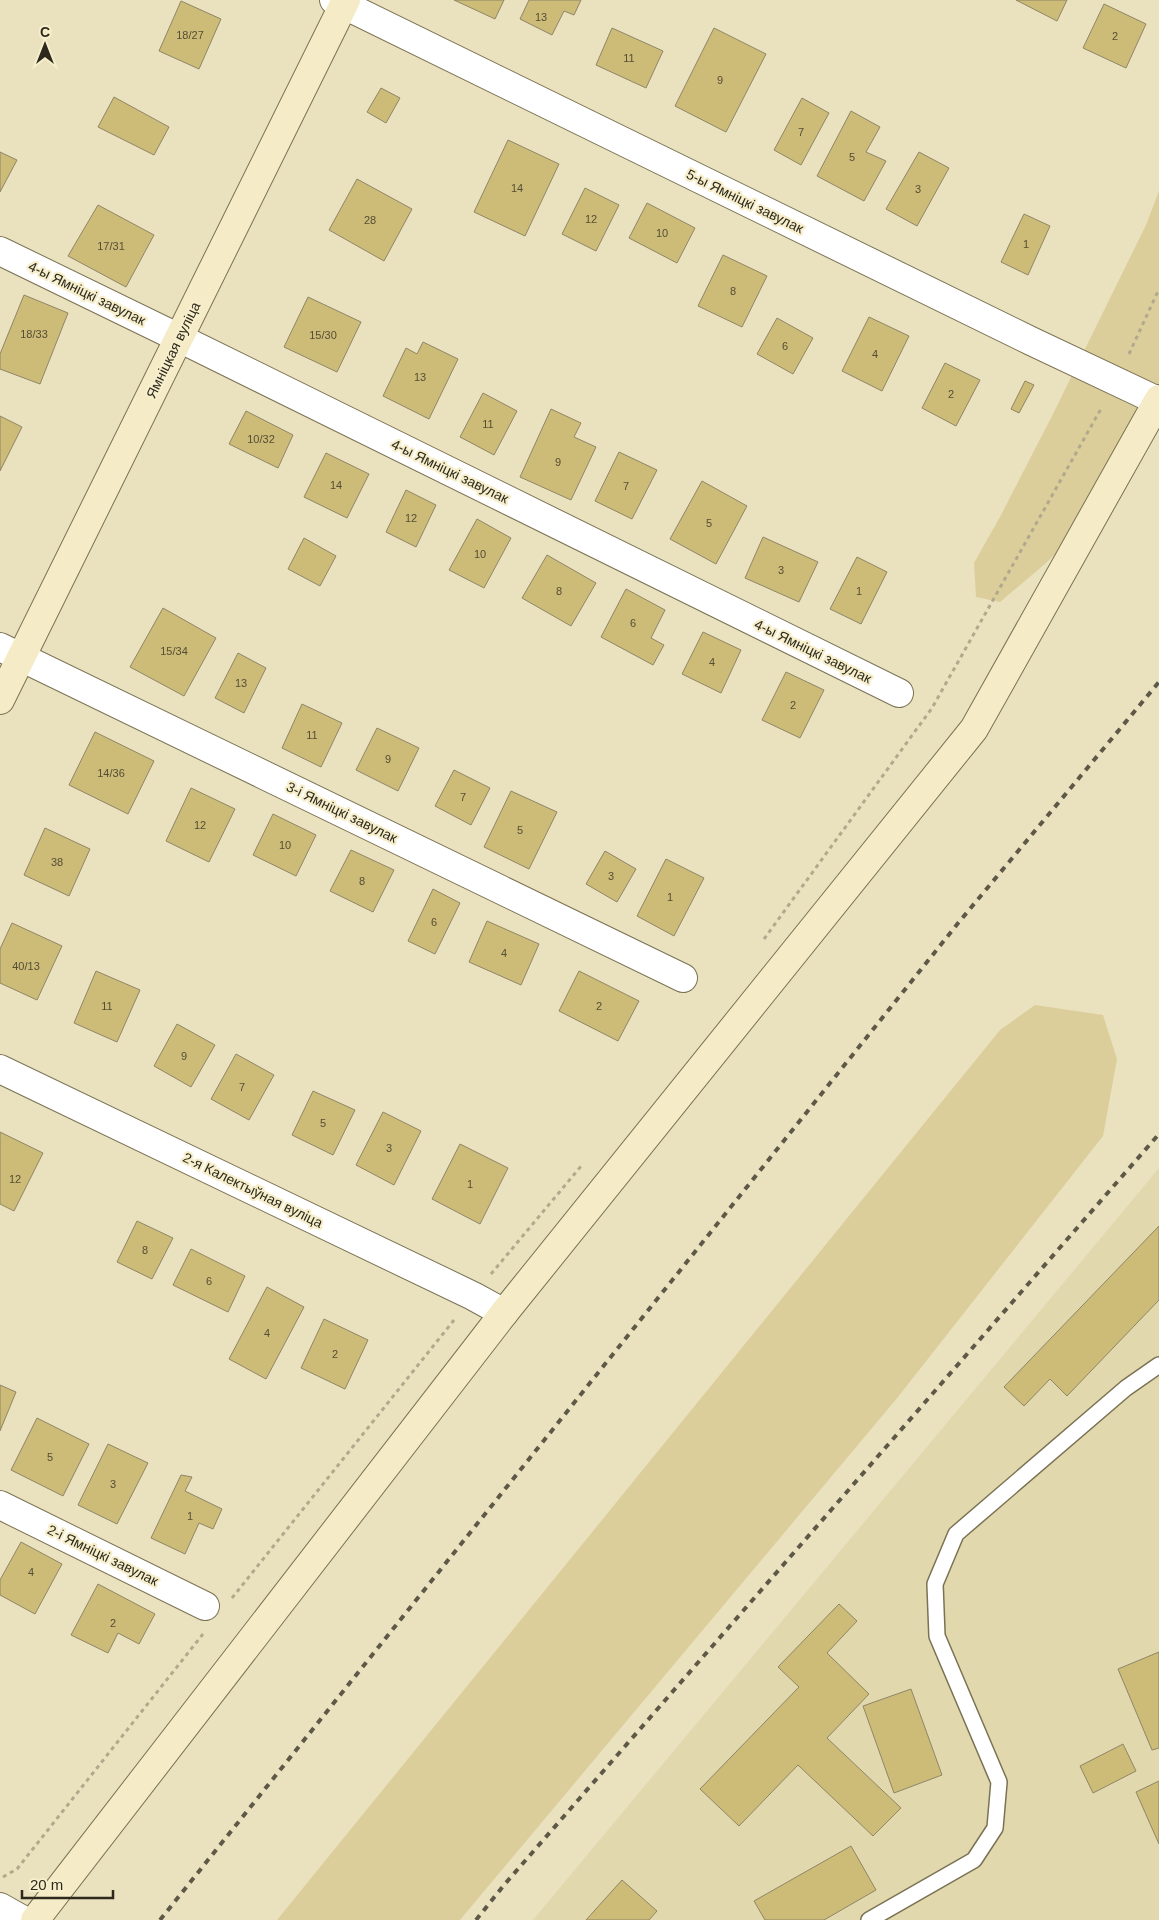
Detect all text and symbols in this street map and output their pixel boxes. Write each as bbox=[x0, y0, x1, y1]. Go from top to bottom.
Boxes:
house number: 13 bbox=[535, 11, 547, 23]
north arrow bbox=[20, 20, 70, 70]
text: С bbox=[40, 24, 50, 40]
house number: 18/27 bbox=[176, 29, 204, 41]
house number: 2 bbox=[1112, 30, 1118, 42]
house number: 11 bbox=[623, 52, 635, 64]
house number: 9 bbox=[717, 74, 723, 86]
house number: 7 bbox=[798, 126, 804, 138]
house number: 5 bbox=[849, 151, 855, 163]
street label: 5-ы Ямніцкі завулак bbox=[684, 166, 807, 237]
house number: 14 bbox=[511, 182, 523, 194]
house number: 3 bbox=[915, 183, 921, 195]
house number: 12 bbox=[585, 213, 597, 225]
house number: 28 bbox=[364, 214, 376, 226]
house number: 10 bbox=[656, 227, 668, 239]
house number: 1 bbox=[1023, 238, 1029, 250]
house number: 17/31 bbox=[97, 240, 125, 252]
street label: 4-ы Ямніцкі завулак bbox=[26, 258, 149, 329]
house number: 8 bbox=[730, 285, 736, 297]
street label: Ямніцкая вуліца bbox=[143, 299, 203, 401]
house number: 18/33 bbox=[20, 328, 48, 340]
house number: 15/30 bbox=[309, 329, 337, 341]
house number: 6 bbox=[782, 340, 788, 352]
house number: 4 bbox=[872, 348, 878, 360]
house number: 13 bbox=[414, 371, 426, 383]
house number: 2 bbox=[948, 388, 954, 400]
house number: 11 bbox=[482, 418, 494, 430]
house number: 10/32 bbox=[247, 433, 275, 445]
street label: 4-ы Ямніцкі завулак bbox=[389, 436, 512, 507]
house number: 9 bbox=[555, 456, 561, 468]
house number: 14 bbox=[330, 479, 342, 491]
house number: 7 bbox=[623, 480, 629, 492]
house number: 12 bbox=[405, 512, 417, 524]
house number: 5 bbox=[706, 517, 712, 529]
house number: 10 bbox=[474, 548, 486, 560]
house number: 3 bbox=[778, 564, 784, 576]
house number: 8 bbox=[556, 585, 562, 597]
house number: 1 bbox=[856, 585, 862, 597]
street label: 4-ы Ямніцкі завулак bbox=[752, 616, 875, 687]
house number: 6 bbox=[630, 617, 636, 629]
house number: 15/34 bbox=[160, 645, 188, 657]
house number: 4 bbox=[709, 656, 715, 668]
house number: 13 bbox=[235, 677, 247, 689]
house number: 2 bbox=[790, 699, 796, 711]
house number: 11 bbox=[306, 729, 318, 741]
house number: 9 bbox=[385, 753, 391, 765]
house number: 14/36 bbox=[97, 767, 125, 779]
street label: 3-і Ямніцкі завулак bbox=[284, 778, 401, 846]
house number: 7 bbox=[460, 791, 466, 803]
house number: 12 bbox=[194, 819, 206, 831]
house number: 5 bbox=[517, 824, 523, 836]
house number: 10 bbox=[279, 839, 291, 851]
house number: 38 bbox=[51, 856, 63, 868]
house number: 3 bbox=[608, 870, 614, 882]
house number: 8 bbox=[359, 875, 365, 887]
house number: 1 bbox=[667, 891, 673, 903]
house number: 6 bbox=[431, 916, 437, 928]
house number: 4 bbox=[501, 947, 507, 959]
house number: 40/13 bbox=[12, 960, 40, 972]
house number: 11 bbox=[101, 1000, 113, 1012]
house number: 2 bbox=[596, 1000, 602, 1012]
house number: 9 bbox=[181, 1050, 187, 1062]
house number: 7 bbox=[239, 1081, 245, 1093]
house number: 5 bbox=[320, 1117, 326, 1129]
house number: 3 bbox=[386, 1142, 392, 1154]
street label: 2-я Калектыўная вуліца bbox=[181, 1149, 326, 1231]
house number: 12 bbox=[9, 1173, 21, 1185]
house number: 1 bbox=[467, 1178, 473, 1190]
house number: 8 bbox=[142, 1244, 148, 1256]
house number: 6 bbox=[206, 1275, 212, 1287]
house number: 4 bbox=[264, 1327, 270, 1339]
house number: 2 bbox=[332, 1348, 338, 1360]
house number: 5 bbox=[47, 1451, 53, 1463]
house number: 3 bbox=[110, 1478, 116, 1490]
house number: 1 bbox=[187, 1510, 193, 1522]
street label: 2-і Ямніцкі завулак bbox=[45, 1521, 162, 1589]
house number: 4 bbox=[28, 1566, 34, 1578]
house number: 2 bbox=[110, 1617, 116, 1629]
scale bar bbox=[22, 1868, 114, 1900]
text: 20 m bbox=[30, 1876, 63, 1893]

